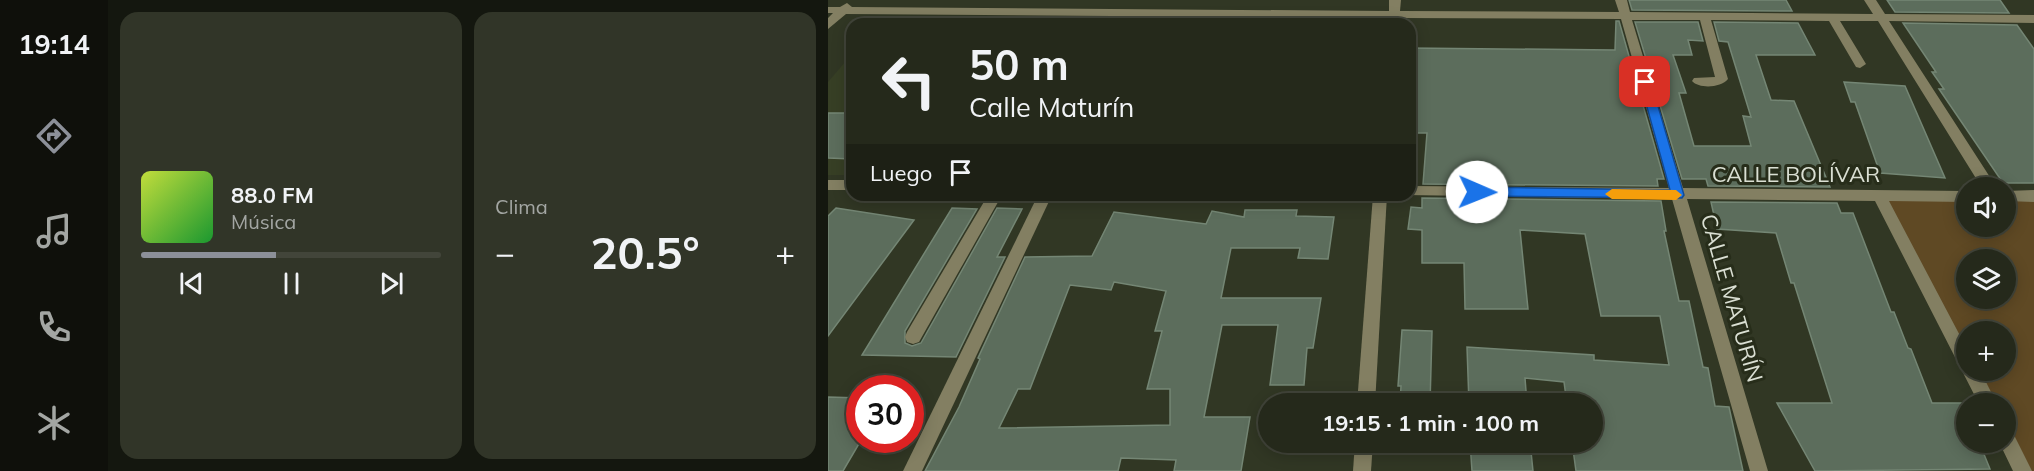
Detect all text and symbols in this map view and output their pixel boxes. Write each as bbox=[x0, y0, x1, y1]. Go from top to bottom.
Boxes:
text: 19:14 bbox=[18, 27, 90, 61]
text: 50 m bbox=[969, 38, 1069, 91]
icon: left bbox=[870, 42, 948, 120]
pin bbox=[1619, 56, 1670, 107]
icon: arrive bbox=[1628, 65, 1661, 98]
text: Calle Maturín bbox=[969, 90, 1134, 124]
icon: directions bbox=[33, 115, 75, 157]
icon: arrive bbox=[944, 156, 977, 189]
text: Luego bbox=[870, 159, 932, 187]
position arrow bbox=[1445, 160, 1509, 224]
street label: CALLE BOLÍVAR bbox=[1712, 160, 1880, 188]
map controls bbox=[1956, 177, 2016, 453]
button: sound bbox=[1956, 177, 2016, 237]
text: 88.0 FM bbox=[231, 181, 314, 209]
text: Clima bbox=[495, 194, 548, 219]
text: Música bbox=[231, 209, 296, 234]
icon: music bbox=[33, 210, 75, 252]
street label: CALLE MATURÍN bbox=[1695, 211, 1769, 385]
text: 20.5° bbox=[590, 224, 700, 280]
text: − bbox=[495, 232, 515, 273]
text: + bbox=[775, 232, 795, 273]
button: layers bbox=[1956, 249, 2016, 309]
icon: previous bbox=[175, 267, 208, 300]
icon: pause bbox=[275, 267, 308, 300]
icon: next bbox=[375, 267, 408, 300]
icon: phone bbox=[33, 306, 75, 348]
button: + bbox=[1956, 321, 2016, 381]
speed limit sign: 30 bbox=[846, 375, 924, 453]
button: − bbox=[1956, 393, 2016, 453]
icon: climate bbox=[33, 402, 75, 444]
text: 19:15 · 1 min · 100 m bbox=[1322, 409, 1539, 437]

